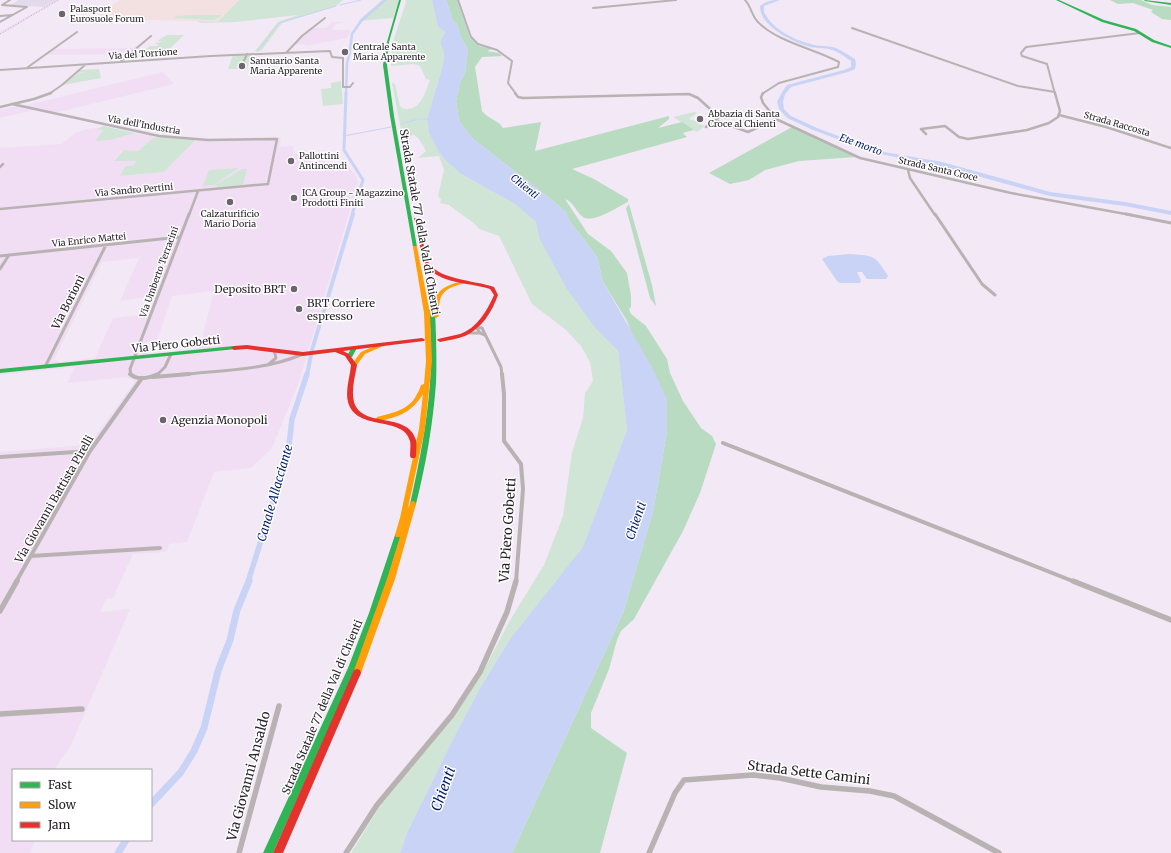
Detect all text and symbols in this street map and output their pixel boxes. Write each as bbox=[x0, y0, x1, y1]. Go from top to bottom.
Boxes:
place label: Palasport Eurosuole Forum bbox=[70, 3, 144, 24]
marker: Palasport Eurosuole Forum bbox=[57, 9, 67, 19]
place label: Centrale Santa Maria Apparente bbox=[353, 41, 426, 62]
street label: Via del Torrione bbox=[107, 46, 178, 61]
marker: Centrale Santa Maria Apparente bbox=[340, 47, 350, 57]
place label: Santuario Santa Maria Apparente bbox=[250, 55, 323, 76]
marker: Santuario Santa Maria Apparente bbox=[237, 61, 247, 71]
place label: Abbazia di Santa Croce al Chienti bbox=[707, 108, 780, 129]
street label: Strada Raccosta bbox=[1083, 109, 1152, 138]
street label: Via dell'Industria bbox=[106, 113, 182, 136]
marker: Abbazia di Santa Croce al Chienti bbox=[695, 114, 705, 124]
street label: Strada Statale 77 della Val di Chienti bbox=[397, 128, 443, 317]
water label: Ete morto bbox=[838, 131, 884, 158]
place label: Pallottini Antincendi bbox=[298, 150, 347, 171]
street label: Strada Santa Croce bbox=[897, 154, 979, 183]
marker: Pallottini Antincendi bbox=[286, 156, 296, 166]
water label: Chienti bbox=[508, 171, 542, 202]
street label: Via Sandro Pertini bbox=[93, 181, 174, 198]
place label: ICA Group - Magazzino Prodotti Finiti bbox=[302, 187, 403, 208]
marker: ICA Group - Magazzino Prodotti Finiti bbox=[289, 193, 299, 203]
marker: Calzaturificio Mario Doria bbox=[225, 197, 235, 207]
place label: Calzaturificio Mario Doria bbox=[201, 208, 259, 229]
street label: Via Umberto Terracini bbox=[137, 225, 180, 320]
street label: Via Enrico Mattei bbox=[50, 230, 127, 249]
street label: Via Borioni bbox=[48, 272, 88, 332]
place label: Deposito BRT bbox=[214, 282, 286, 296]
marker: Deposito BRT bbox=[289, 284, 299, 294]
place label: BRT Corriere espresso bbox=[307, 296, 375, 323]
marker: BRT Corriere espresso bbox=[294, 304, 304, 314]
street label: Via Piero Gobetti bbox=[130, 332, 221, 356]
place label: Agenzia Monopoli bbox=[170, 413, 268, 427]
marker: Agenzia Monopoli bbox=[158, 415, 168, 425]
street label: Via Giovanni Battista Pirelli bbox=[11, 432, 97, 566]
water label: Canale Allacciante bbox=[253, 442, 296, 543]
street label: Via Piero Gobetti bbox=[495, 477, 520, 584]
water label: Chienti bbox=[622, 499, 649, 542]
street label: Strada Statale 77 della Val di Chienti bbox=[279, 617, 365, 797]
street label: Via Giovanni Ansaldo bbox=[223, 709, 274, 844]
street label: Strada Sette Camini bbox=[747, 757, 871, 788]
water label: Chienti bbox=[427, 764, 459, 814]
legend bbox=[12, 769, 152, 841]
text: Fast bbox=[48, 777, 72, 792]
text: Slow bbox=[48, 797, 77, 812]
text: Jam bbox=[47, 817, 71, 832]

